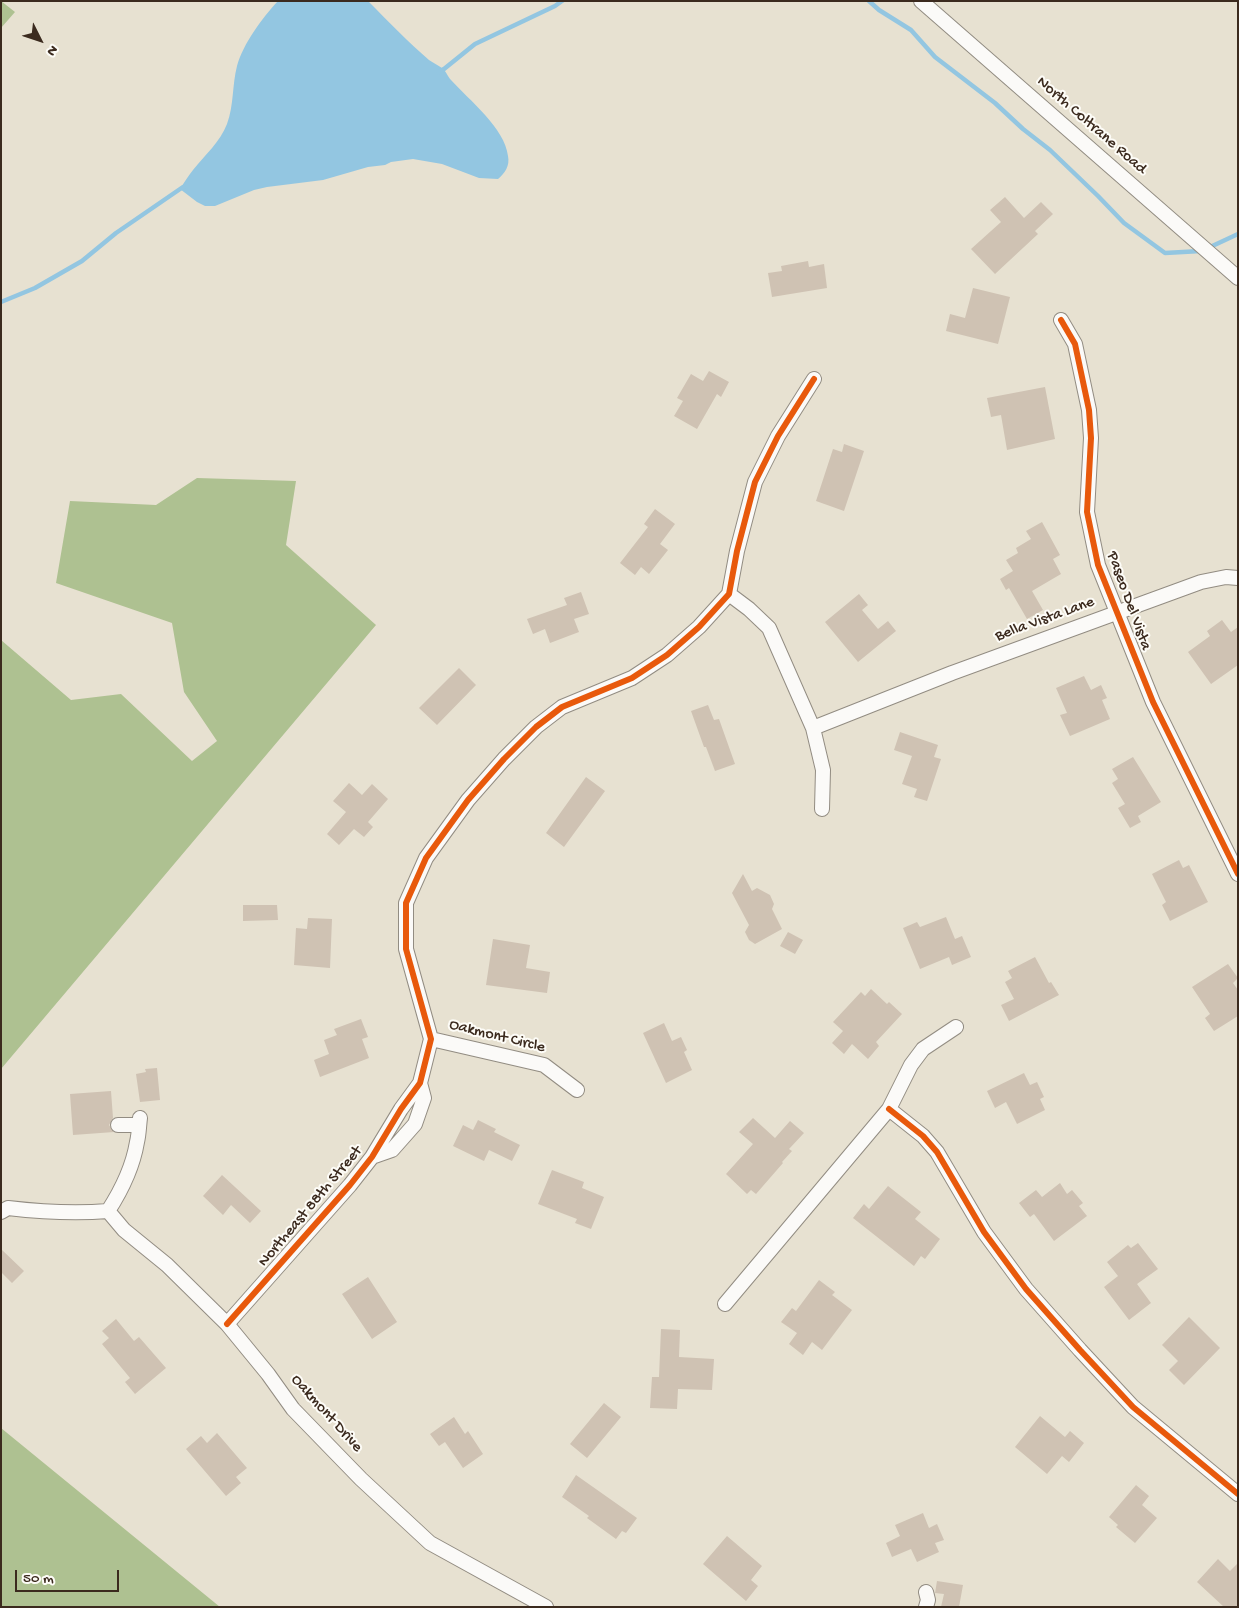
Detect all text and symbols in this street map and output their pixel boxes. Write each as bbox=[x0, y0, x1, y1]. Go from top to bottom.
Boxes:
north arrow bbox=[15, 15, 65, 65]
text: N bbox=[42, 41, 61, 59]
street label: North Coltrane Road bbox=[1032, 73, 1150, 179]
street label: Paseo Del Vista bbox=[1101, 549, 1155, 653]
street label: Bella Vista Lane bbox=[993, 593, 1097, 647]
street label: Oakmont Circle bbox=[447, 1016, 547, 1058]
street label: Northeast 88th Street bbox=[255, 1143, 367, 1271]
street label: Oakmont Drive bbox=[286, 1371, 366, 1457]
scale bar bbox=[18, 1560, 121, 1592]
text: 50 m bbox=[23, 1570, 54, 1588]

